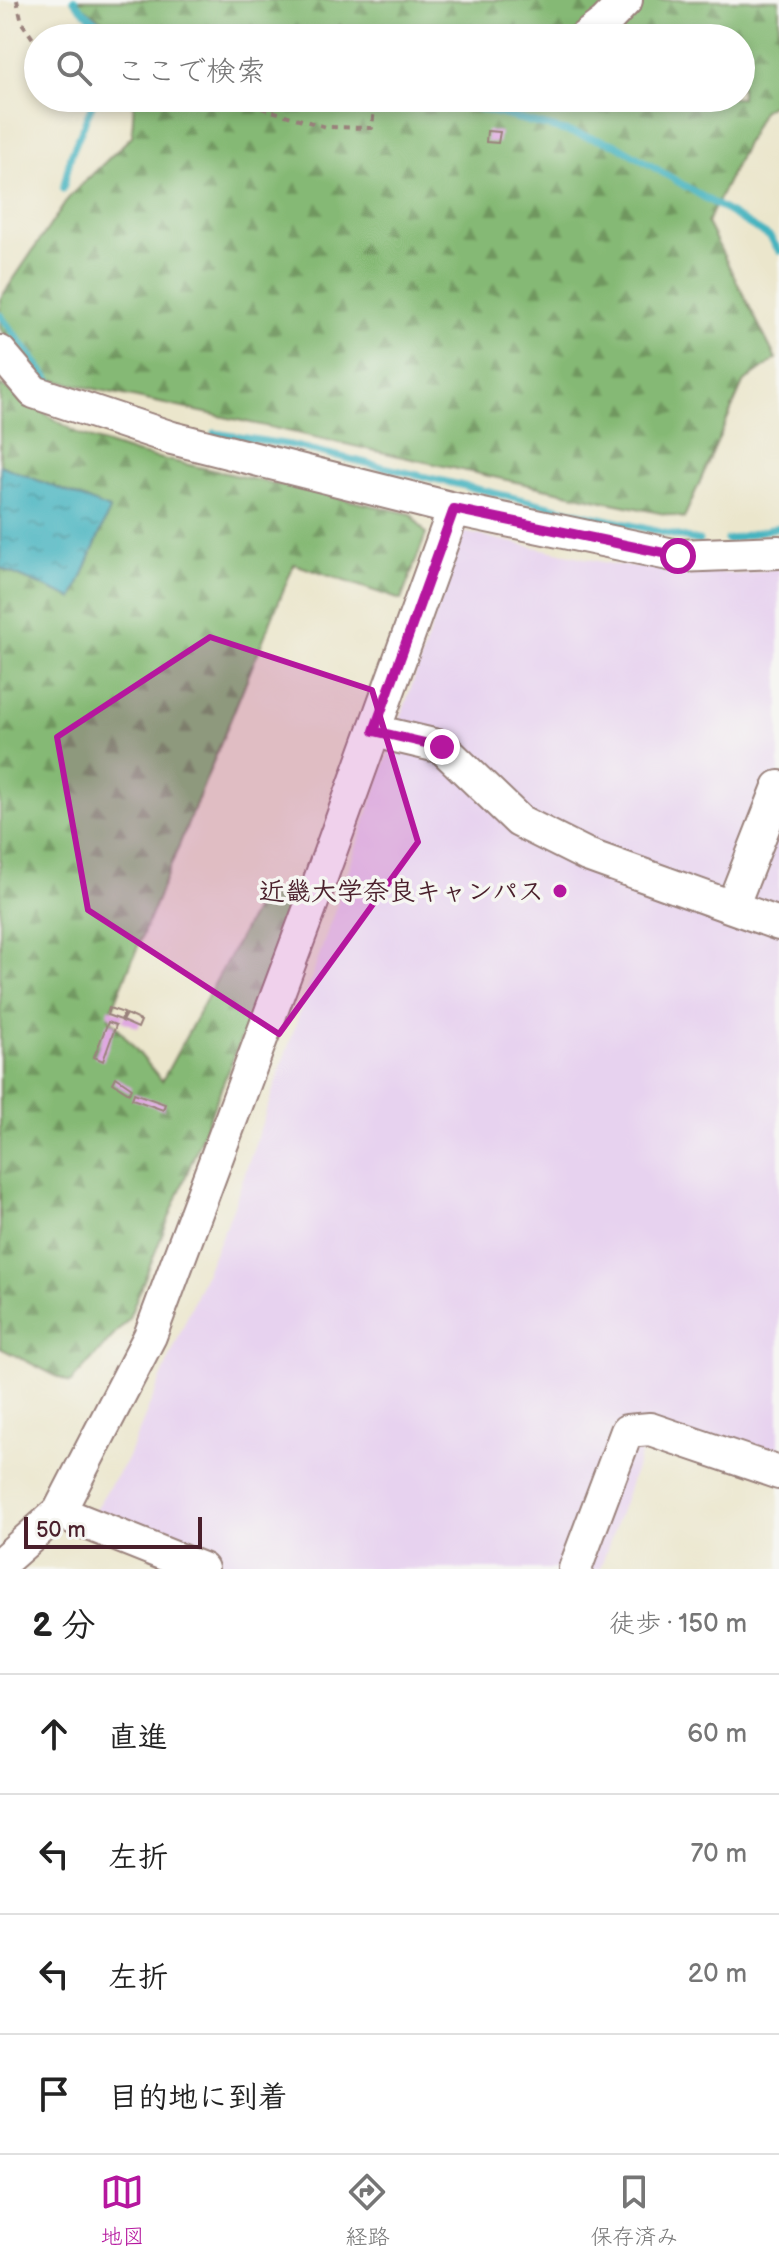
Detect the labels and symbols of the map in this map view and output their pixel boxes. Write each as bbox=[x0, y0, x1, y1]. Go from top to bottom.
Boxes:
route start bbox=[660, 538, 696, 574]
route end bbox=[424, 729, 460, 765]
place label: 近畿大学奈良キャンパス bbox=[259, 877, 544, 908]
marker: 近畿大学奈良キャンパス bbox=[551, 882, 569, 900]
scale bar bbox=[24, 1513, 202, 1549]

